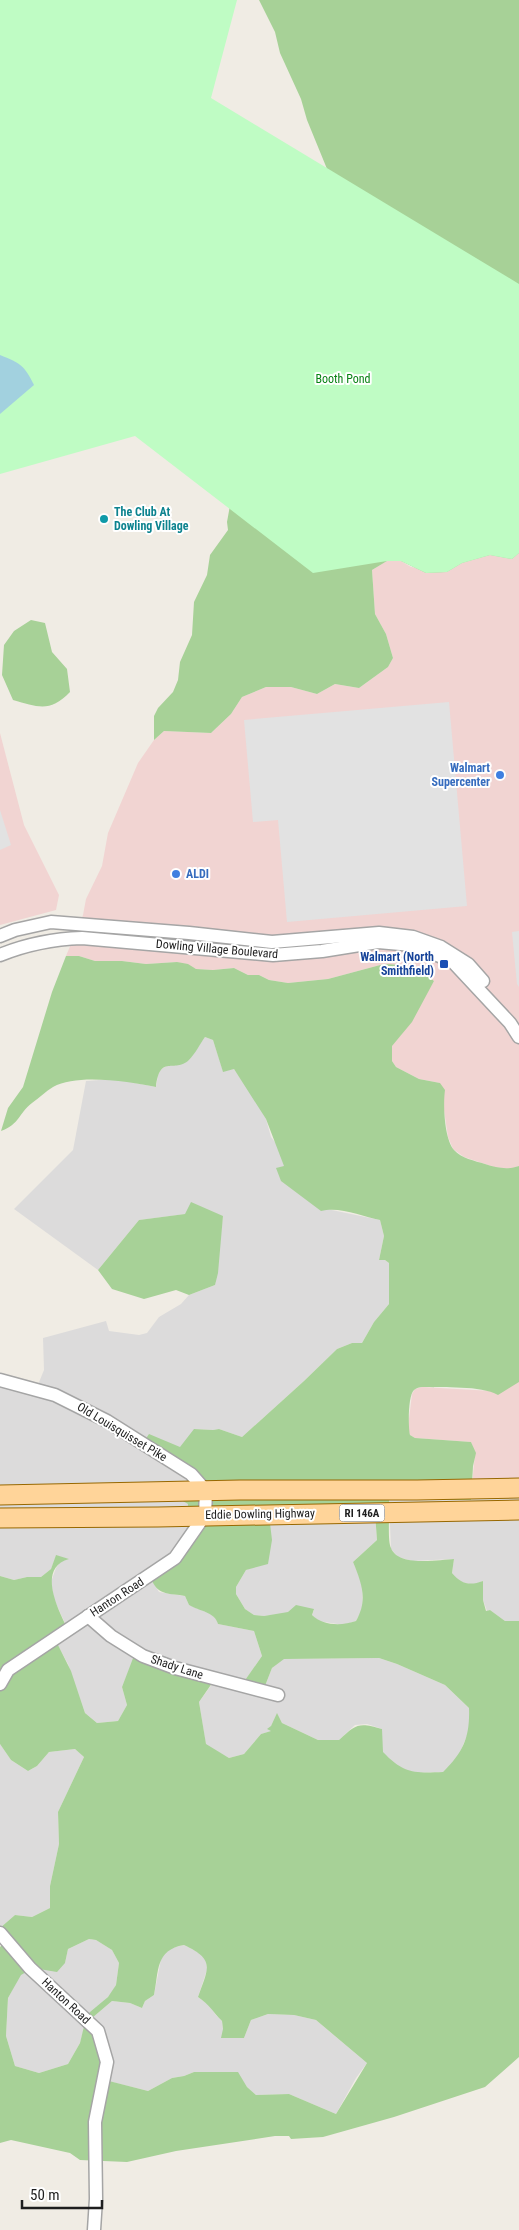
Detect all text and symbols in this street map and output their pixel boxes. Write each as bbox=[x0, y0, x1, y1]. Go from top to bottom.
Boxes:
park label: Booth Pond bbox=[315, 372, 371, 386]
place label: The Club At Dowling Village bbox=[114, 505, 189, 533]
marker: The Club At Dowling Village bbox=[98, 513, 110, 525]
place label: Walmart Supercenter bbox=[432, 761, 490, 789]
marker: Walmart Supercenter bbox=[494, 769, 506, 781]
place label: ALDI bbox=[186, 867, 209, 881]
marker: ALDI bbox=[170, 868, 182, 880]
street label: Dowling Village Boulevard bbox=[155, 937, 279, 961]
place label: Walmart (North Smithfield) bbox=[360, 950, 434, 978]
marker: Walmart (North Smithfield) bbox=[438, 958, 450, 970]
street label: Old Louisquisset Pike bbox=[75, 1400, 170, 1465]
road number: RI 146A bbox=[340, 1505, 384, 1522]
street label: Eddie Dowling Highway bbox=[205, 1506, 315, 1522]
street label: Hanton Road bbox=[88, 1574, 146, 1620]
street label: Shady Lane bbox=[149, 1652, 205, 1682]
street label: Hanton Road bbox=[39, 1975, 93, 2027]
scale bar bbox=[22, 2178, 102, 2210]
text: 50 m bbox=[30, 2186, 60, 2204]

